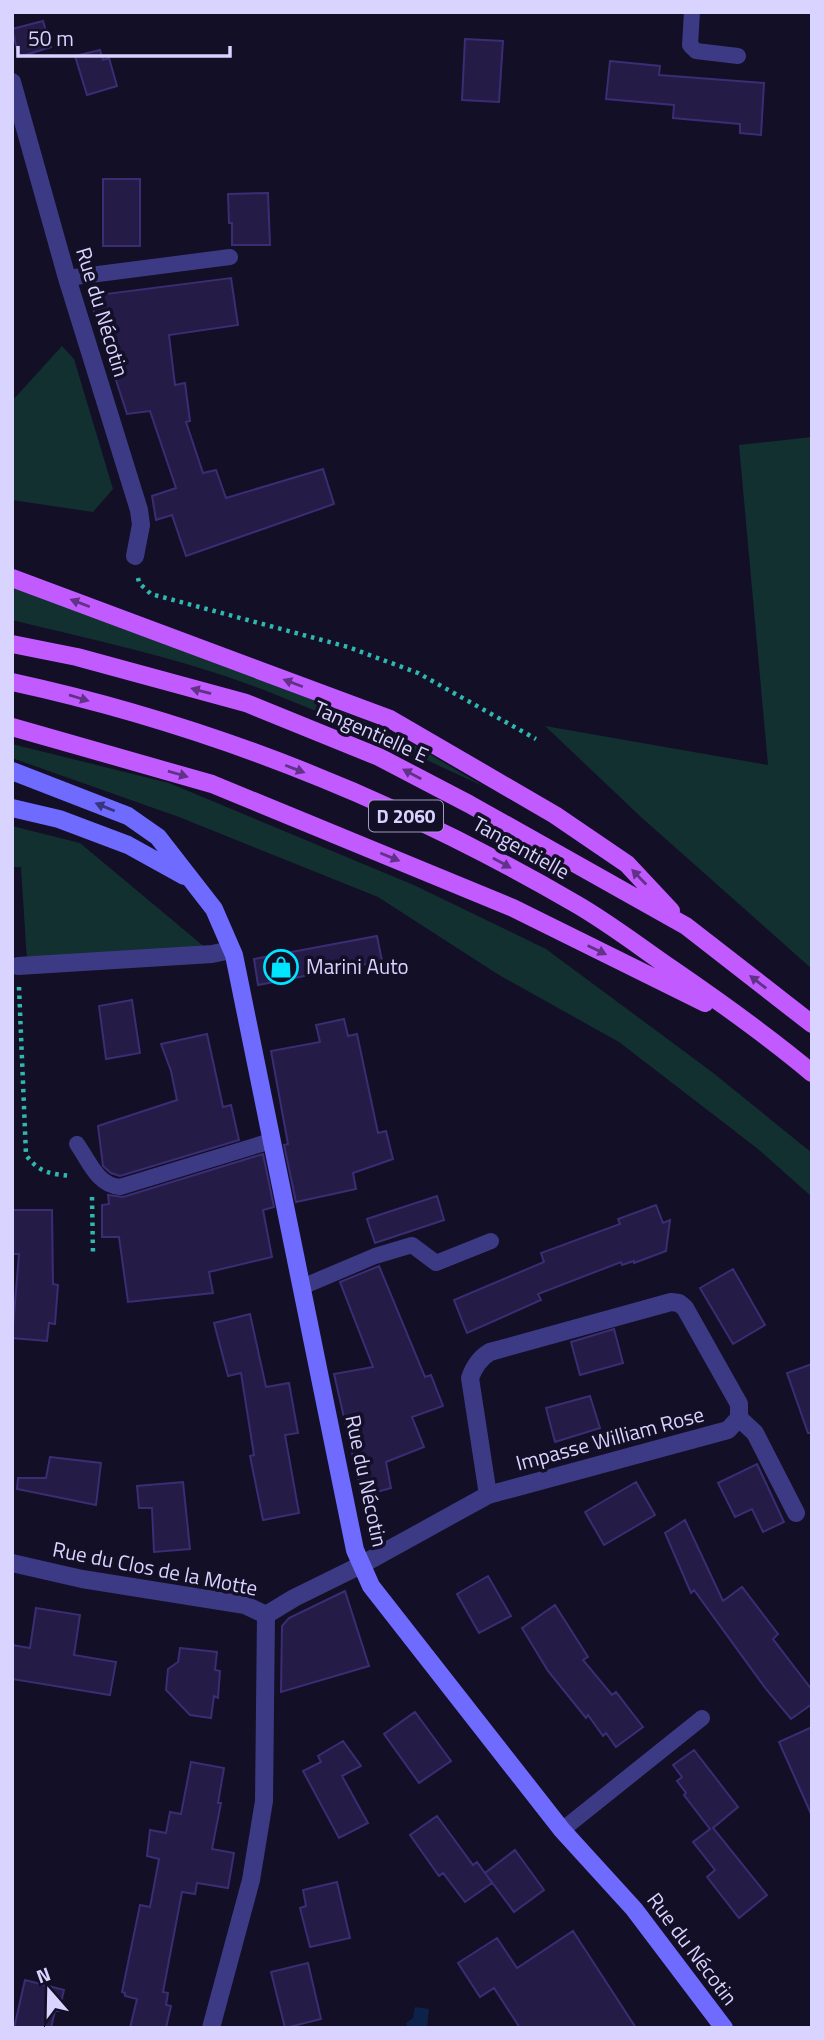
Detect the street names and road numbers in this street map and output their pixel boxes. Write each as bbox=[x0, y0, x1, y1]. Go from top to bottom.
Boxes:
street label: Rue du Nécotin bbox=[68, 243, 138, 381]
street label: Tangentielle E bbox=[309, 692, 434, 771]
road number: D 2060 bbox=[369, 800, 443, 832]
street label: Tangentielle bbox=[467, 807, 576, 887]
street label: Impasse William Rose bbox=[512, 1398, 707, 1479]
street label: Rue du Nécotin bbox=[337, 1412, 397, 1550]
street label: Rue du Clos de la Motte bbox=[50, 1532, 260, 1604]
street label: Rue du Nécotin bbox=[640, 1885, 746, 2012]

